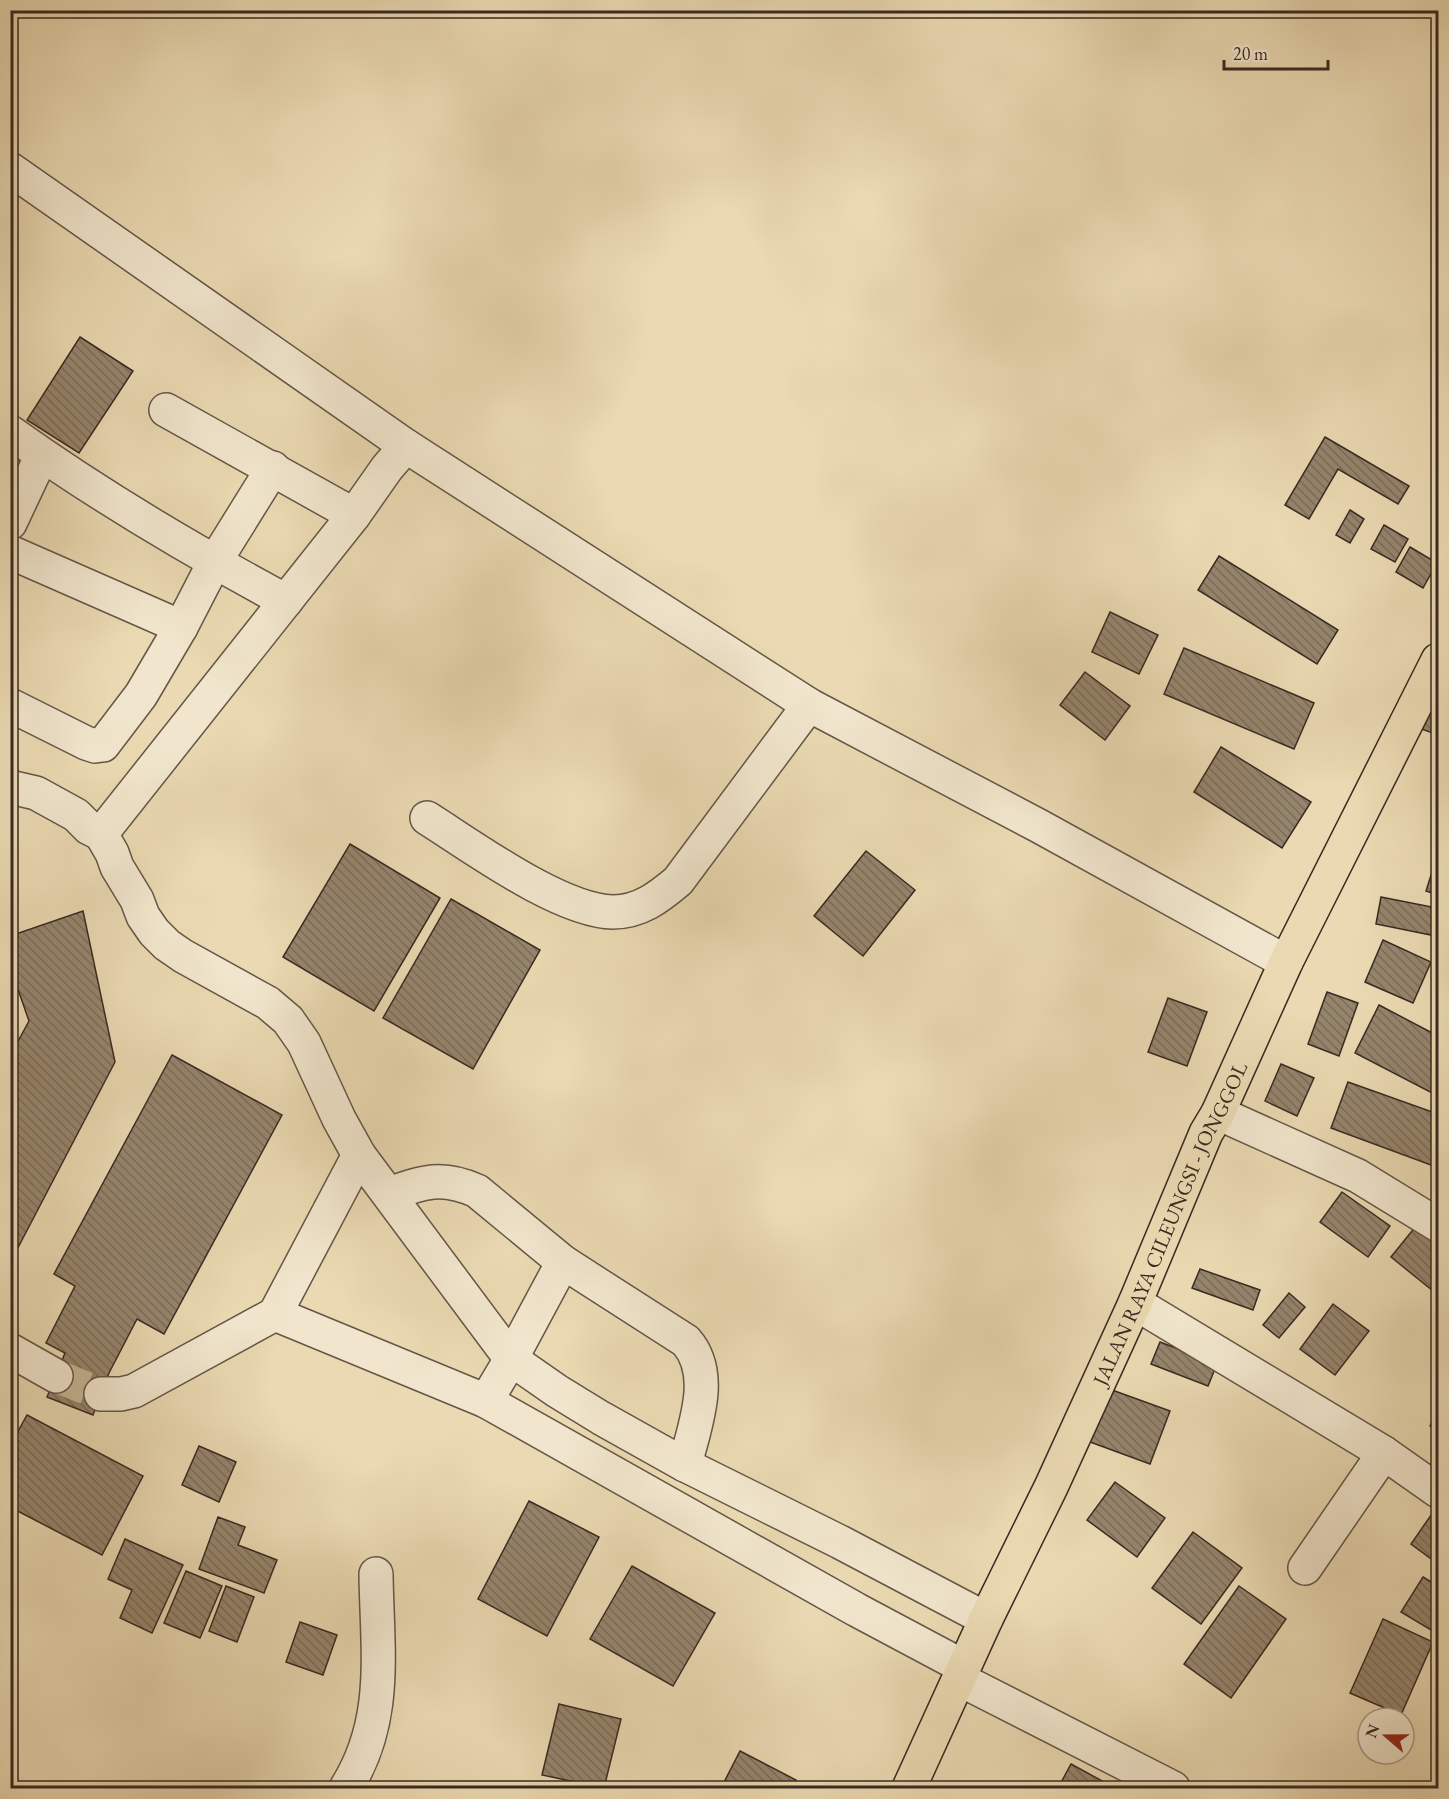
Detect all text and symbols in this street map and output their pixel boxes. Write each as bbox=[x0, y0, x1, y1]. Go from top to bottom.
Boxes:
scale bar bbox=[1224, 33, 1328, 71]
text: 20 m bbox=[1233, 42, 1268, 65]
street label: JALAN RAYA CILEUNGSI - JONGGOL bbox=[1085, 1057, 1253, 1391]
north arrow bbox=[1356, 1706, 1416, 1766]
text: N bbox=[1360, 1721, 1384, 1741]

